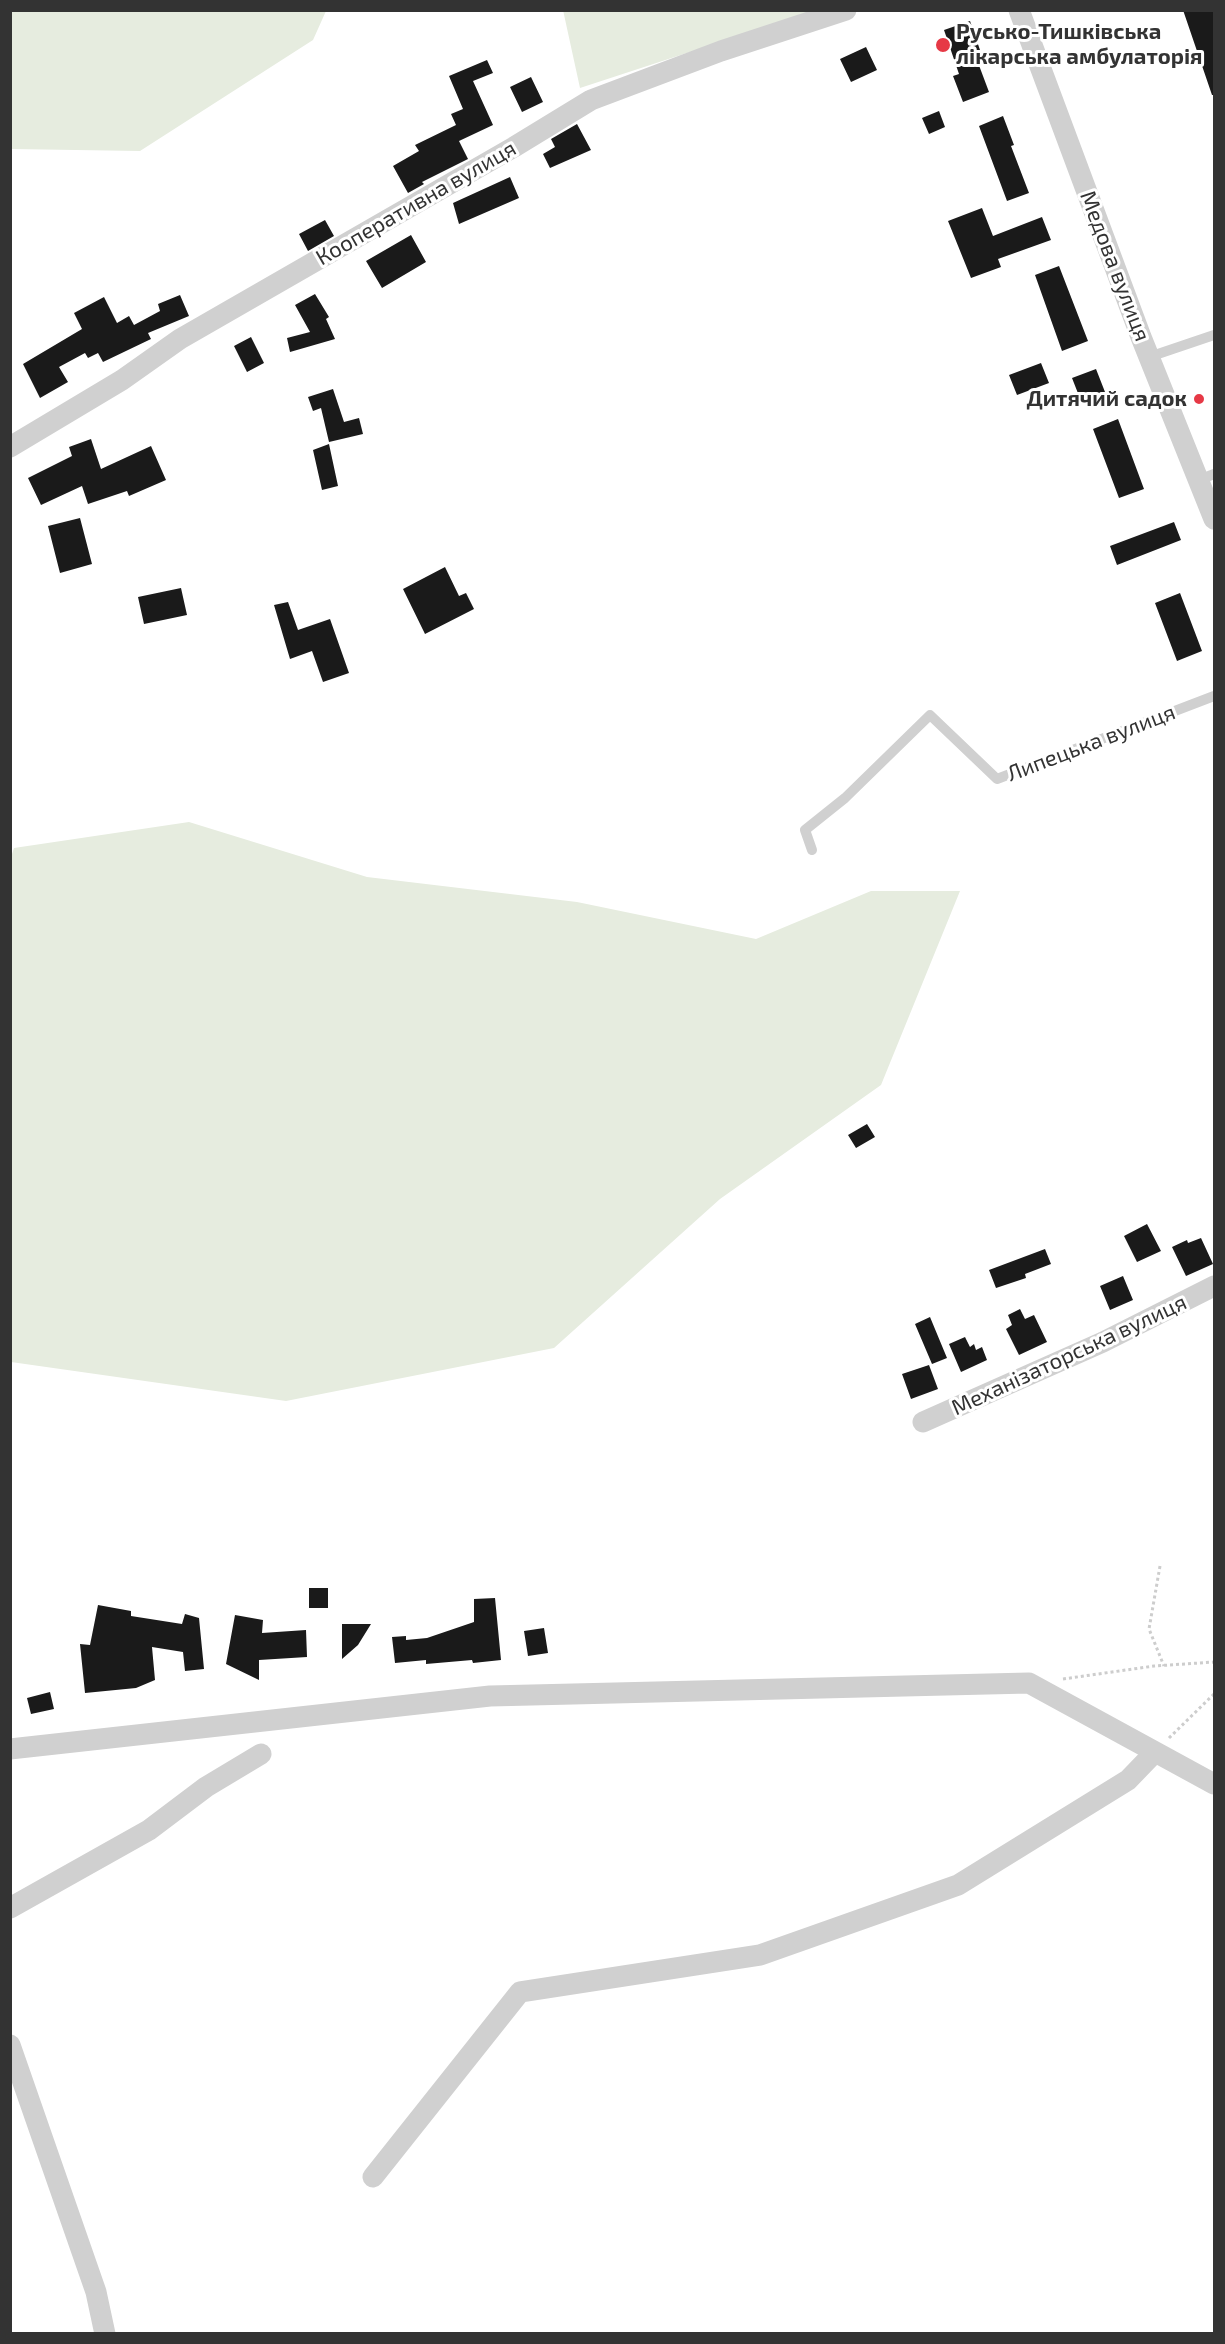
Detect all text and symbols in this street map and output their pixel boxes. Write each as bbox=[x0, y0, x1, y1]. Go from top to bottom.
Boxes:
place label: Русько-Тишківська лікарська амбулаторія bbox=[956, 19, 1203, 70]
marker: Русько-Тишківська лікарська амбулаторія bbox=[934, 36, 952, 54]
street label: Кооперативна вулиця bbox=[311, 135, 521, 271]
street label: Медова вулиця bbox=[1074, 187, 1156, 345]
place label: Дитячий садок bbox=[1026, 386, 1187, 412]
marker: Дитячий садок bbox=[1192, 392, 1206, 406]
street label: Липецька вулиця bbox=[1003, 699, 1179, 787]
street label: Механізаторська вулиця bbox=[947, 1289, 1191, 1421]

